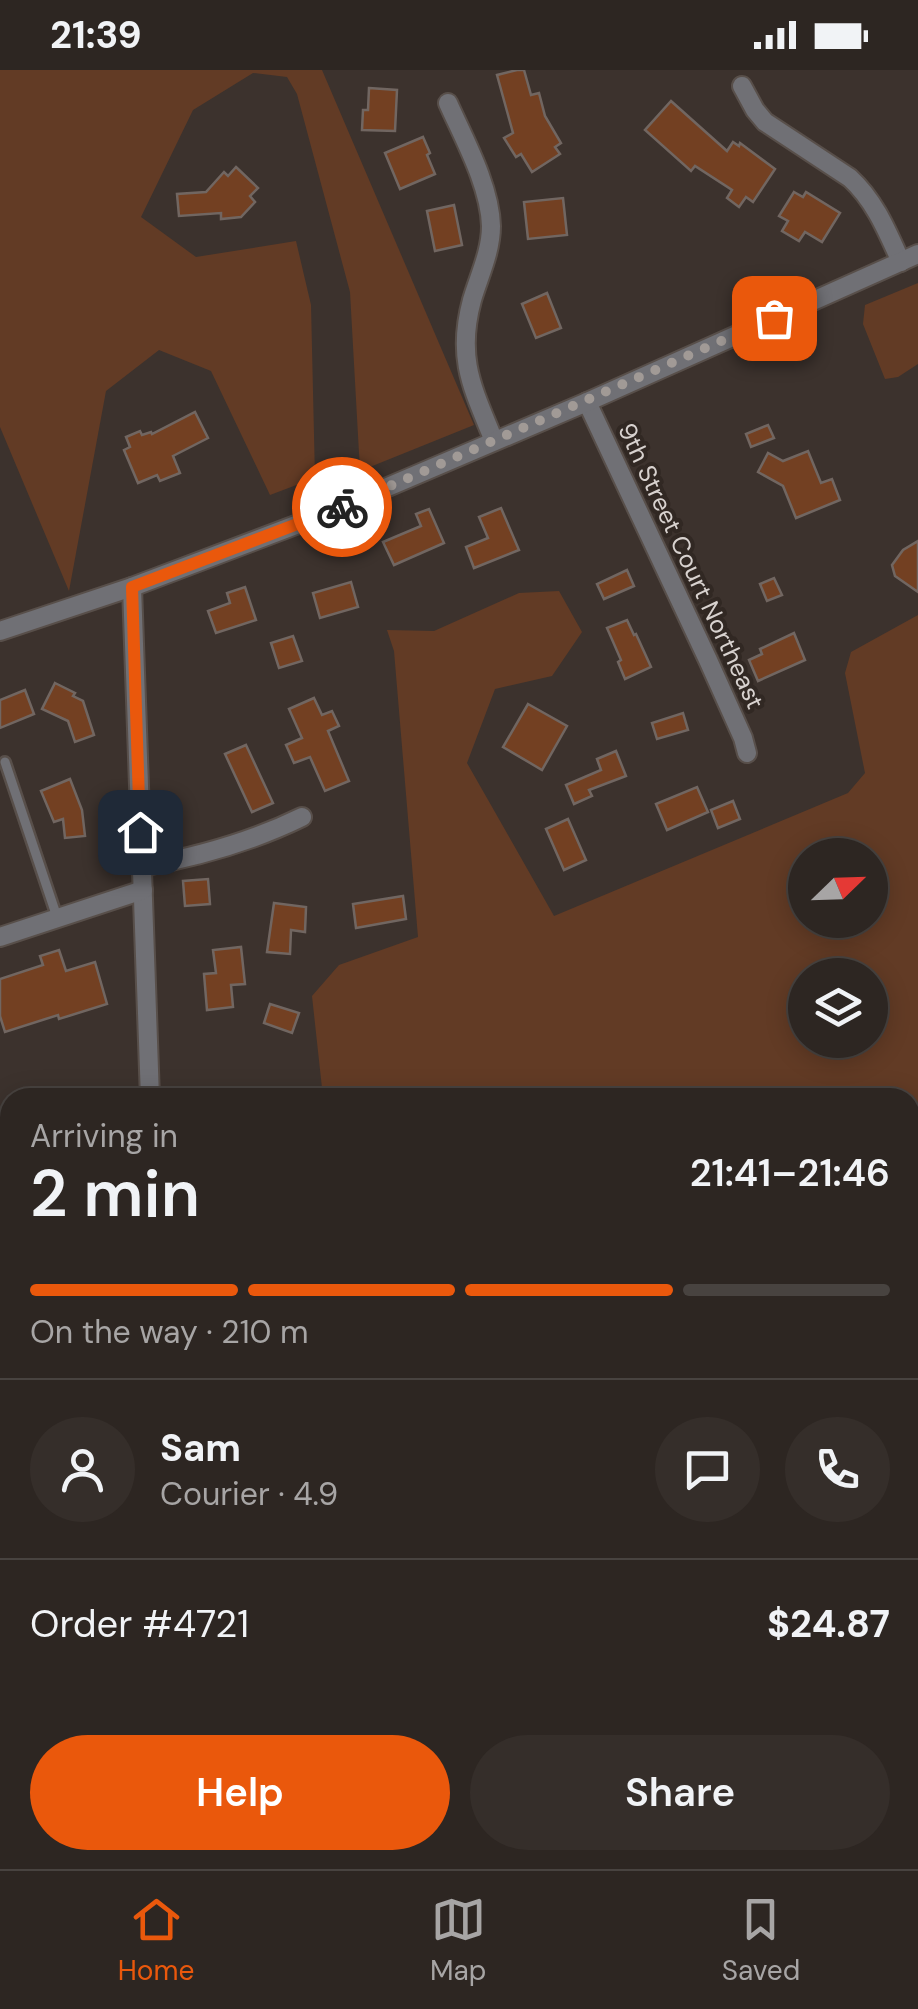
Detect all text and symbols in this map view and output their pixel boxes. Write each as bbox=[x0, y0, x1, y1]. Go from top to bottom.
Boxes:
text: 21:39 bbox=[50, 10, 142, 60]
pin bbox=[732, 276, 817, 361]
icon: bag bbox=[747, 291, 802, 346]
street label: 9th Street Court Northeast bbox=[610, 418, 772, 714]
courier bbox=[292, 457, 392, 557]
icon: bike bbox=[315, 480, 370, 535]
pin bbox=[98, 790, 183, 875]
icon: home bbox=[113, 805, 168, 860]
north arrow bbox=[788, 838, 888, 938]
map controls bbox=[788, 838, 888, 1058]
button: layers bbox=[788, 958, 888, 1058]
text: Arriving in bbox=[30, 1115, 178, 1157]
text: 21:41–21:46 bbox=[690, 1148, 890, 1198]
text: 2 min bbox=[30, 1152, 200, 1236]
text: On the way · 210 m bbox=[30, 1311, 309, 1353]
button: person bbox=[30, 1417, 135, 1522]
button: chat bbox=[655, 1417, 760, 1522]
button: phone bbox=[785, 1417, 890, 1522]
text: Sam bbox=[160, 1423, 241, 1473]
text: Courier · 4.9 bbox=[160, 1473, 338, 1515]
text: Order #4721 bbox=[30, 1599, 249, 1649]
text: $24.87 bbox=[767, 1599, 890, 1649]
button: Help bbox=[30, 1735, 450, 1850]
button: Share bbox=[470, 1735, 890, 1850]
tab: Home bbox=[118, 1892, 194, 1989]
tab: Map bbox=[430, 1892, 486, 1989]
tab: Saved bbox=[722, 1892, 800, 1989]

